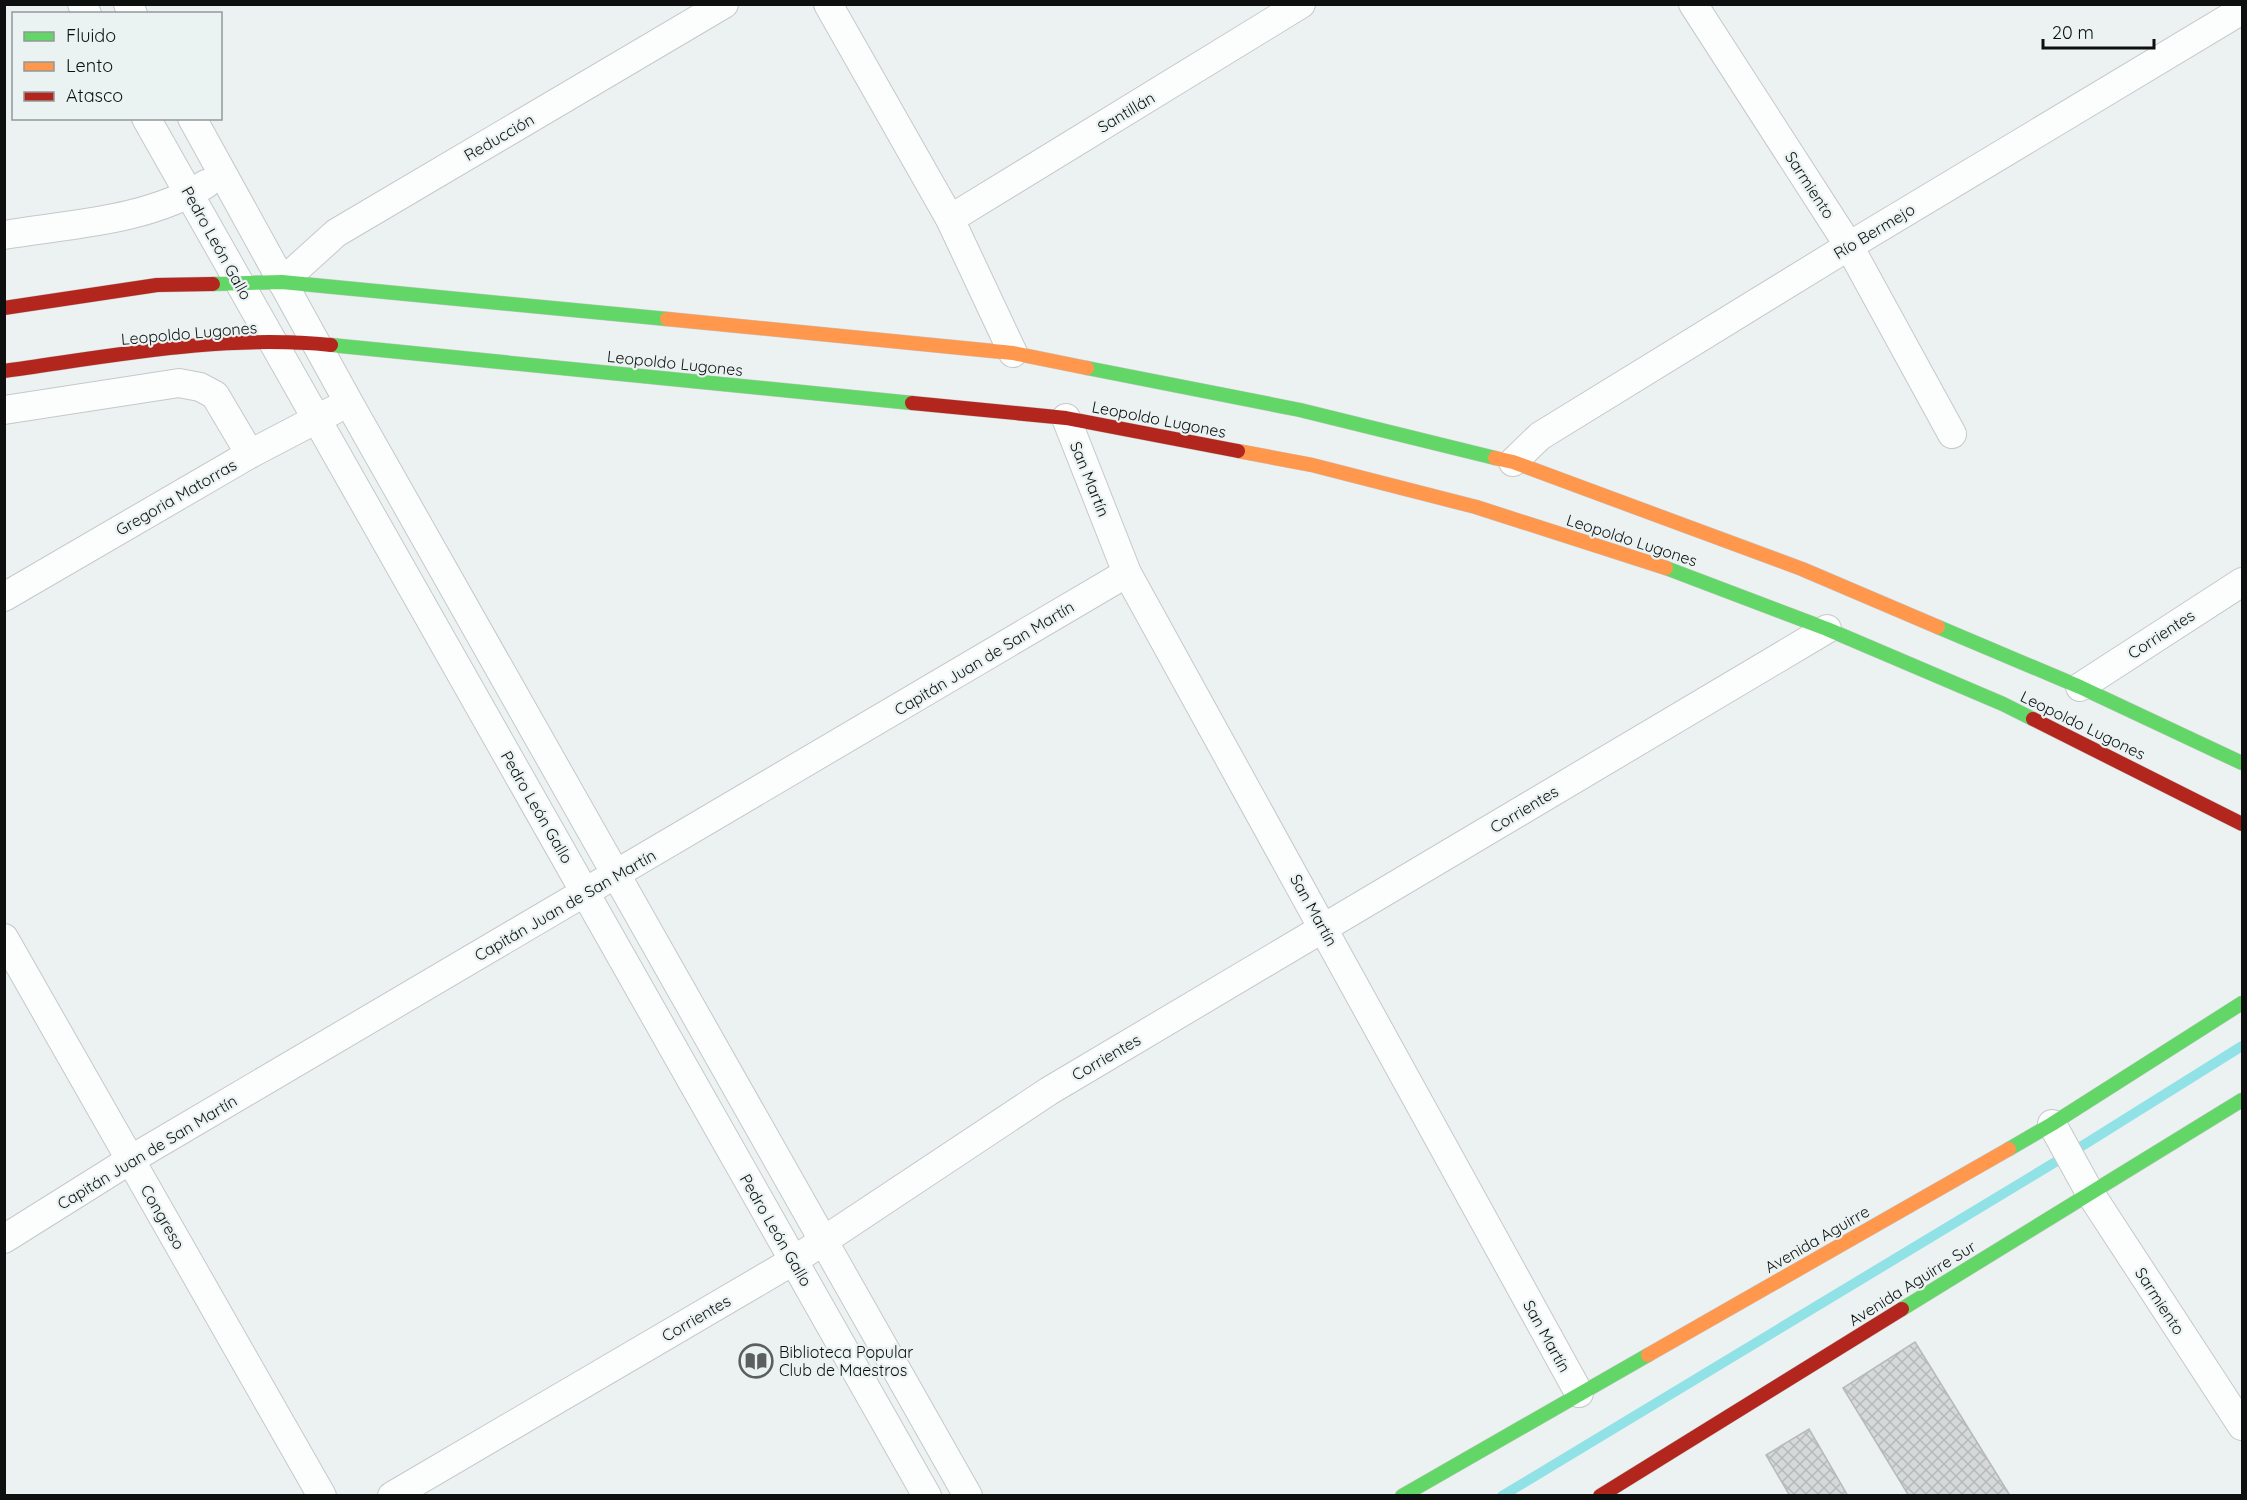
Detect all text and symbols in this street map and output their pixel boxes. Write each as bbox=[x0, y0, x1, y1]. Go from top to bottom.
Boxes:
legend bbox=[12, 12, 222, 120]
scale bar bbox=[2043, 12, 2154, 50]
text: 20 m bbox=[2052, 21, 2094, 44]
text: Fluido bbox=[66, 24, 116, 47]
text: Lento bbox=[66, 54, 113, 77]
text: Atasco bbox=[66, 84, 123, 107]
street label: Santillán bbox=[1094, 87, 1158, 137]
street label: Reducción bbox=[460, 109, 538, 165]
street label: Sarmiento bbox=[1781, 148, 1839, 222]
street label: Pedro León Gallo bbox=[178, 183, 256, 303]
street label: Río Bermejo bbox=[1830, 199, 1918, 263]
street label: Leopoldo Lugones bbox=[120, 317, 258, 349]
street label: Leopoldo Lugones bbox=[606, 346, 744, 380]
street label: Leopoldo Lugones bbox=[1090, 396, 1228, 442]
street label: San Martín bbox=[1066, 438, 1114, 520]
street label: Gregoria Matorras bbox=[112, 454, 240, 540]
street label: Leopoldo Lugones bbox=[1564, 509, 1700, 571]
street label: Capitán Juan de San Martín bbox=[890, 596, 1078, 720]
street label: Corrientes bbox=[2124, 605, 2198, 663]
street label: Leopoldo Lugones bbox=[2017, 686, 2149, 764]
street label: Pedro León Gallo bbox=[497, 747, 577, 867]
street label: Corrientes bbox=[1486, 781, 1562, 837]
street label: Capitán Juan de San Martín bbox=[471, 845, 659, 965]
street label: San Martín bbox=[1286, 870, 1342, 950]
street label: Corrientes bbox=[1068, 1029, 1144, 1085]
street label: Capitán Juan de San Martín bbox=[53, 1090, 241, 1214]
street label: Pedro León Gallo bbox=[736, 1170, 816, 1290]
street label: Congreso bbox=[136, 1181, 190, 1253]
street label: Avenida Aguirre bbox=[1761, 1201, 1873, 1277]
street label: Avenida Aguirre Sur bbox=[1845, 1236, 1979, 1330]
street label: Sarmiento bbox=[2131, 1264, 2189, 1338]
street label: Corrientes bbox=[658, 1290, 734, 1346]
street label: San Martín bbox=[1519, 1296, 1575, 1376]
place label: Biblioteca Popular Club de Maestros bbox=[779, 1342, 913, 1380]
library icon: Biblioteca Popular Club de Maestros bbox=[738, 1343, 774, 1379]

